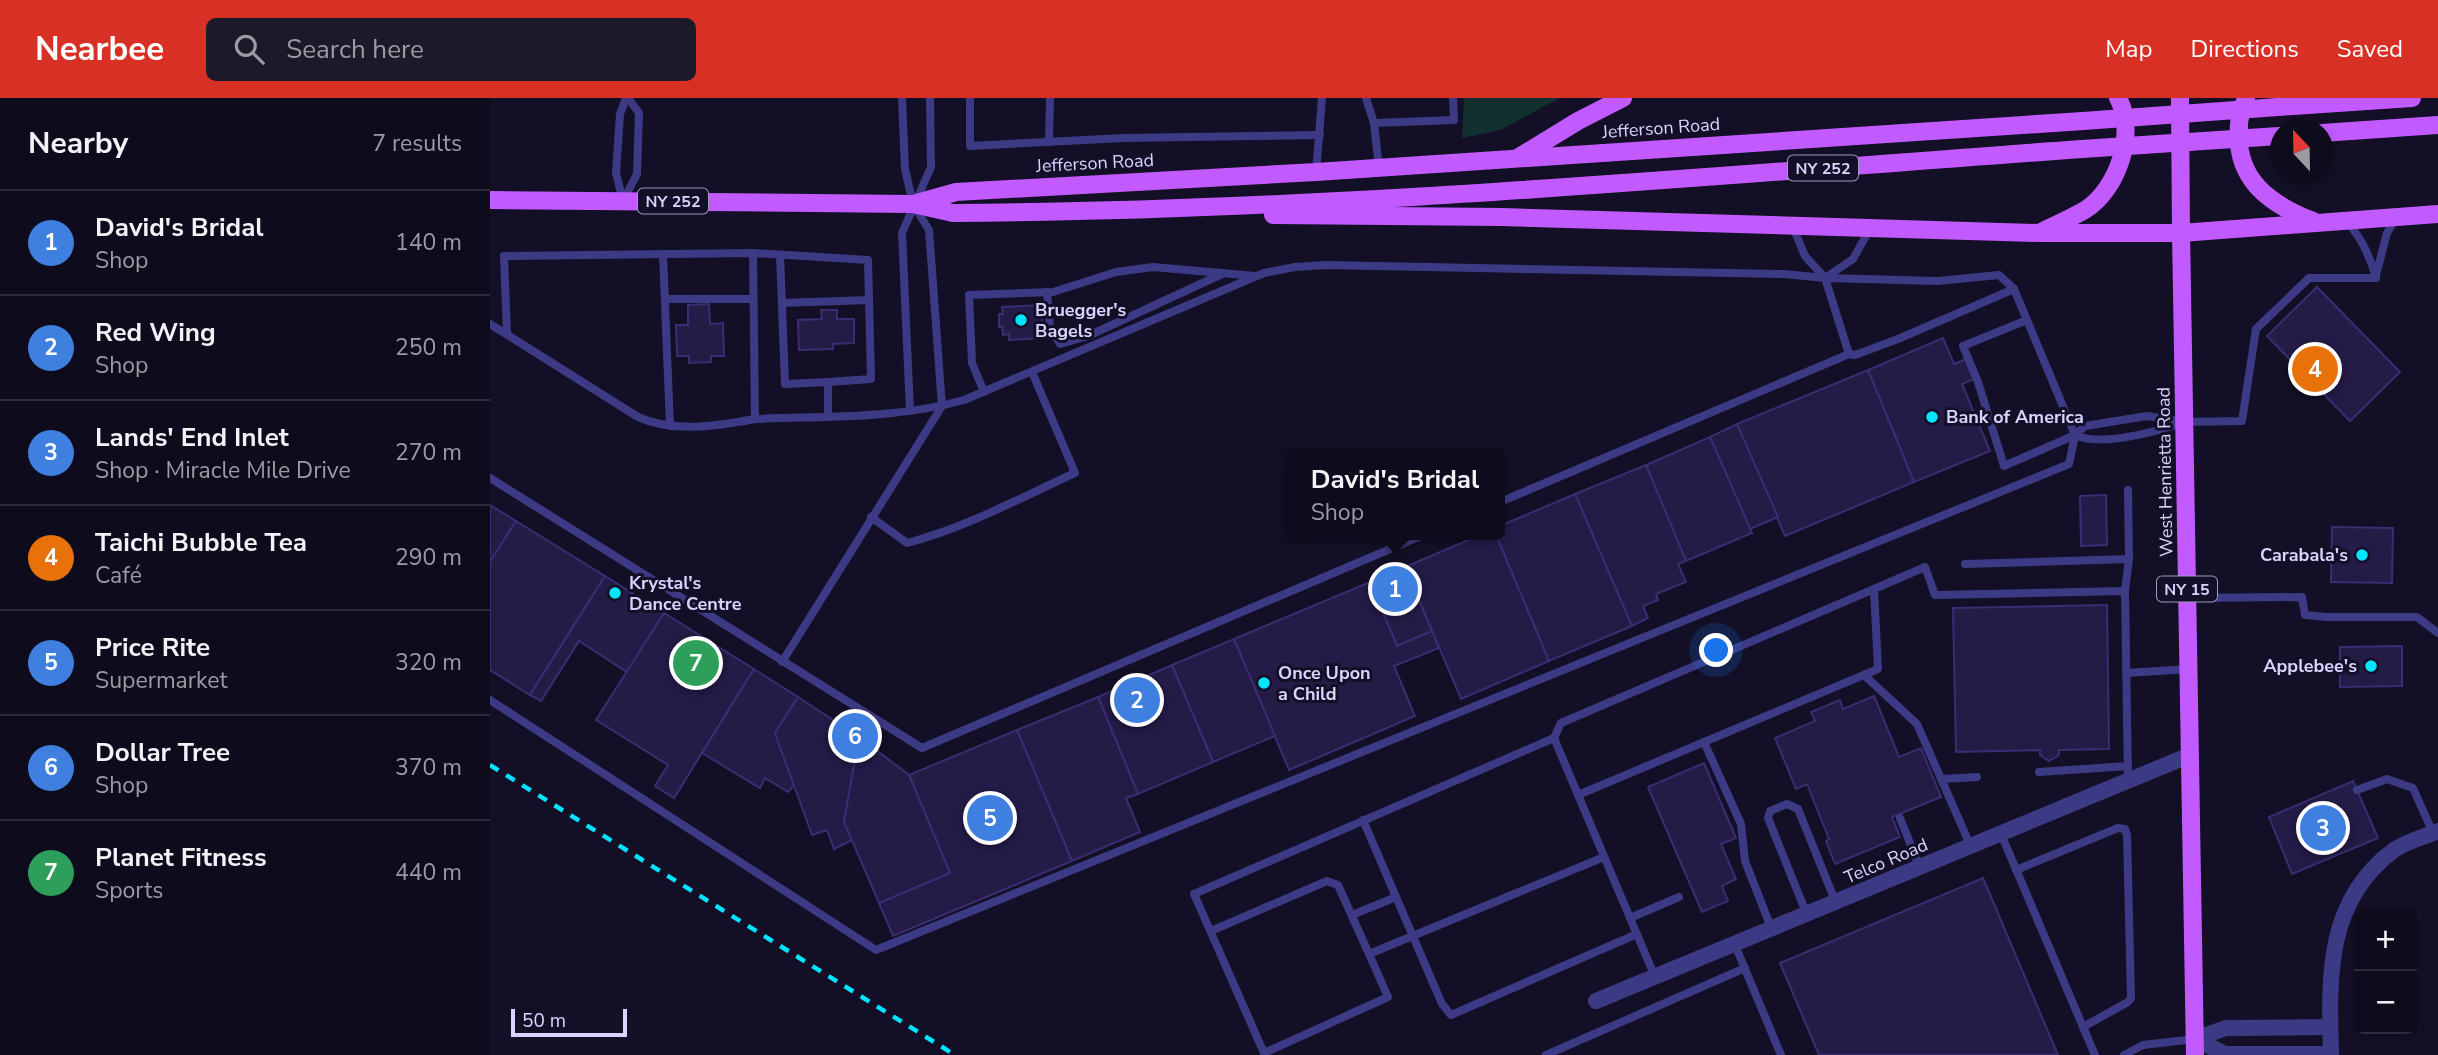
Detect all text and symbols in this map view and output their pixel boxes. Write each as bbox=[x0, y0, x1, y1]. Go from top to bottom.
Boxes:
search box bbox=[206, 18, 696, 81]
text: Nearbee bbox=[35, 27, 164, 72]
icon: search bbox=[230, 30, 268, 68]
text: Search here bbox=[286, 32, 424, 67]
text: Map bbox=[2105, 33, 2152, 65]
text: Directions bbox=[2190, 33, 2299, 65]
text: Saved bbox=[2337, 33, 2403, 65]
street label: Jefferson Road bbox=[1600, 112, 1721, 144]
north arrow bbox=[2270, 119, 2333, 182]
text: Nearby bbox=[28, 123, 128, 164]
text: 7 results bbox=[372, 128, 462, 159]
street label: Jefferson Road bbox=[1034, 148, 1155, 178]
road number: NY 252 bbox=[1788, 156, 1858, 180]
road number: NY 252 bbox=[638, 188, 708, 214]
text: David's Bridal bbox=[95, 210, 264, 245]
text: 1 bbox=[44, 227, 58, 258]
text: 140 m bbox=[395, 227, 462, 258]
text: Shop bbox=[95, 245, 148, 276]
place label: Bruegger's Bagels bbox=[1035, 298, 1127, 343]
marker: Bruegger's Bagels bbox=[1013, 312, 1029, 328]
text: Red Wing bbox=[95, 315, 216, 350]
text: 2 bbox=[44, 332, 58, 363]
text: 250 m bbox=[395, 332, 462, 363]
pin: 4 bbox=[2292, 343, 2338, 395]
text: Shop bbox=[95, 350, 148, 381]
street label: West Henrietta Road bbox=[2152, 387, 2178, 557]
place label: Bank of America bbox=[1946, 405, 2084, 429]
marker: Bank of America bbox=[1924, 409, 1940, 425]
text: Lands' End Inlet bbox=[95, 420, 289, 455]
text: 3 bbox=[44, 437, 58, 468]
text: 270 m bbox=[395, 437, 462, 468]
popup bbox=[1285, 449, 1505, 540]
text: Shop · Miracle Mile Drive bbox=[95, 455, 351, 486]
text: David's Bridal bbox=[1311, 462, 1479, 497]
text: Shop bbox=[1311, 497, 1364, 528]
text: Taichi Bubble Tea bbox=[95, 525, 307, 560]
text: 4 bbox=[44, 542, 58, 573]
text: 290 m bbox=[395, 542, 462, 573]
place label: Carabala's bbox=[2260, 543, 2348, 567]
marker: Carabala's bbox=[2354, 547, 2370, 563]
text: Café bbox=[95, 560, 142, 591]
pin: 1 bbox=[1372, 563, 1418, 615]
place label: Krystal's Dance Centre bbox=[629, 571, 742, 616]
road number: NY 15 bbox=[2157, 576, 2217, 602]
marker: Krystal's Dance Centre bbox=[607, 585, 623, 601]
text: Price Rite bbox=[95, 630, 210, 665]
your location bbox=[1699, 633, 1733, 667]
pin: 7 bbox=[673, 637, 719, 689]
text: 5 bbox=[44, 647, 58, 678]
text: 320 m bbox=[395, 647, 462, 678]
place label: Applebee's bbox=[2263, 654, 2357, 678]
marker: Applebee's bbox=[2363, 658, 2379, 674]
place label: Once Upon a Child bbox=[1278, 661, 1371, 706]
text: Supermarket bbox=[95, 665, 228, 696]
pin: 2 bbox=[1114, 674, 1160, 726]
marker: Once Upon a Child bbox=[1256, 675, 1272, 691]
pin: 6 bbox=[832, 710, 878, 762]
text: Dollar Tree bbox=[95, 735, 230, 770]
text: 6 bbox=[44, 752, 58, 783]
text: 370 m bbox=[395, 752, 462, 783]
text: Shop bbox=[95, 770, 148, 801]
pin: 5 bbox=[967, 792, 1013, 844]
pin: 3 bbox=[2300, 802, 2346, 854]
street label: Telco Road bbox=[1840, 833, 1932, 889]
text: Planet Fitness bbox=[95, 840, 267, 875]
text: 7 bbox=[44, 857, 58, 888]
text: 440 m bbox=[395, 857, 462, 888]
text: Sports bbox=[95, 875, 163, 906]
map controls bbox=[2354, 908, 2417, 1034]
button: + bbox=[2354, 908, 2417, 971]
button: − bbox=[2354, 971, 2417, 1034]
scale bar bbox=[511, 1006, 626, 1038]
text: 50 m bbox=[522, 1008, 566, 1034]

